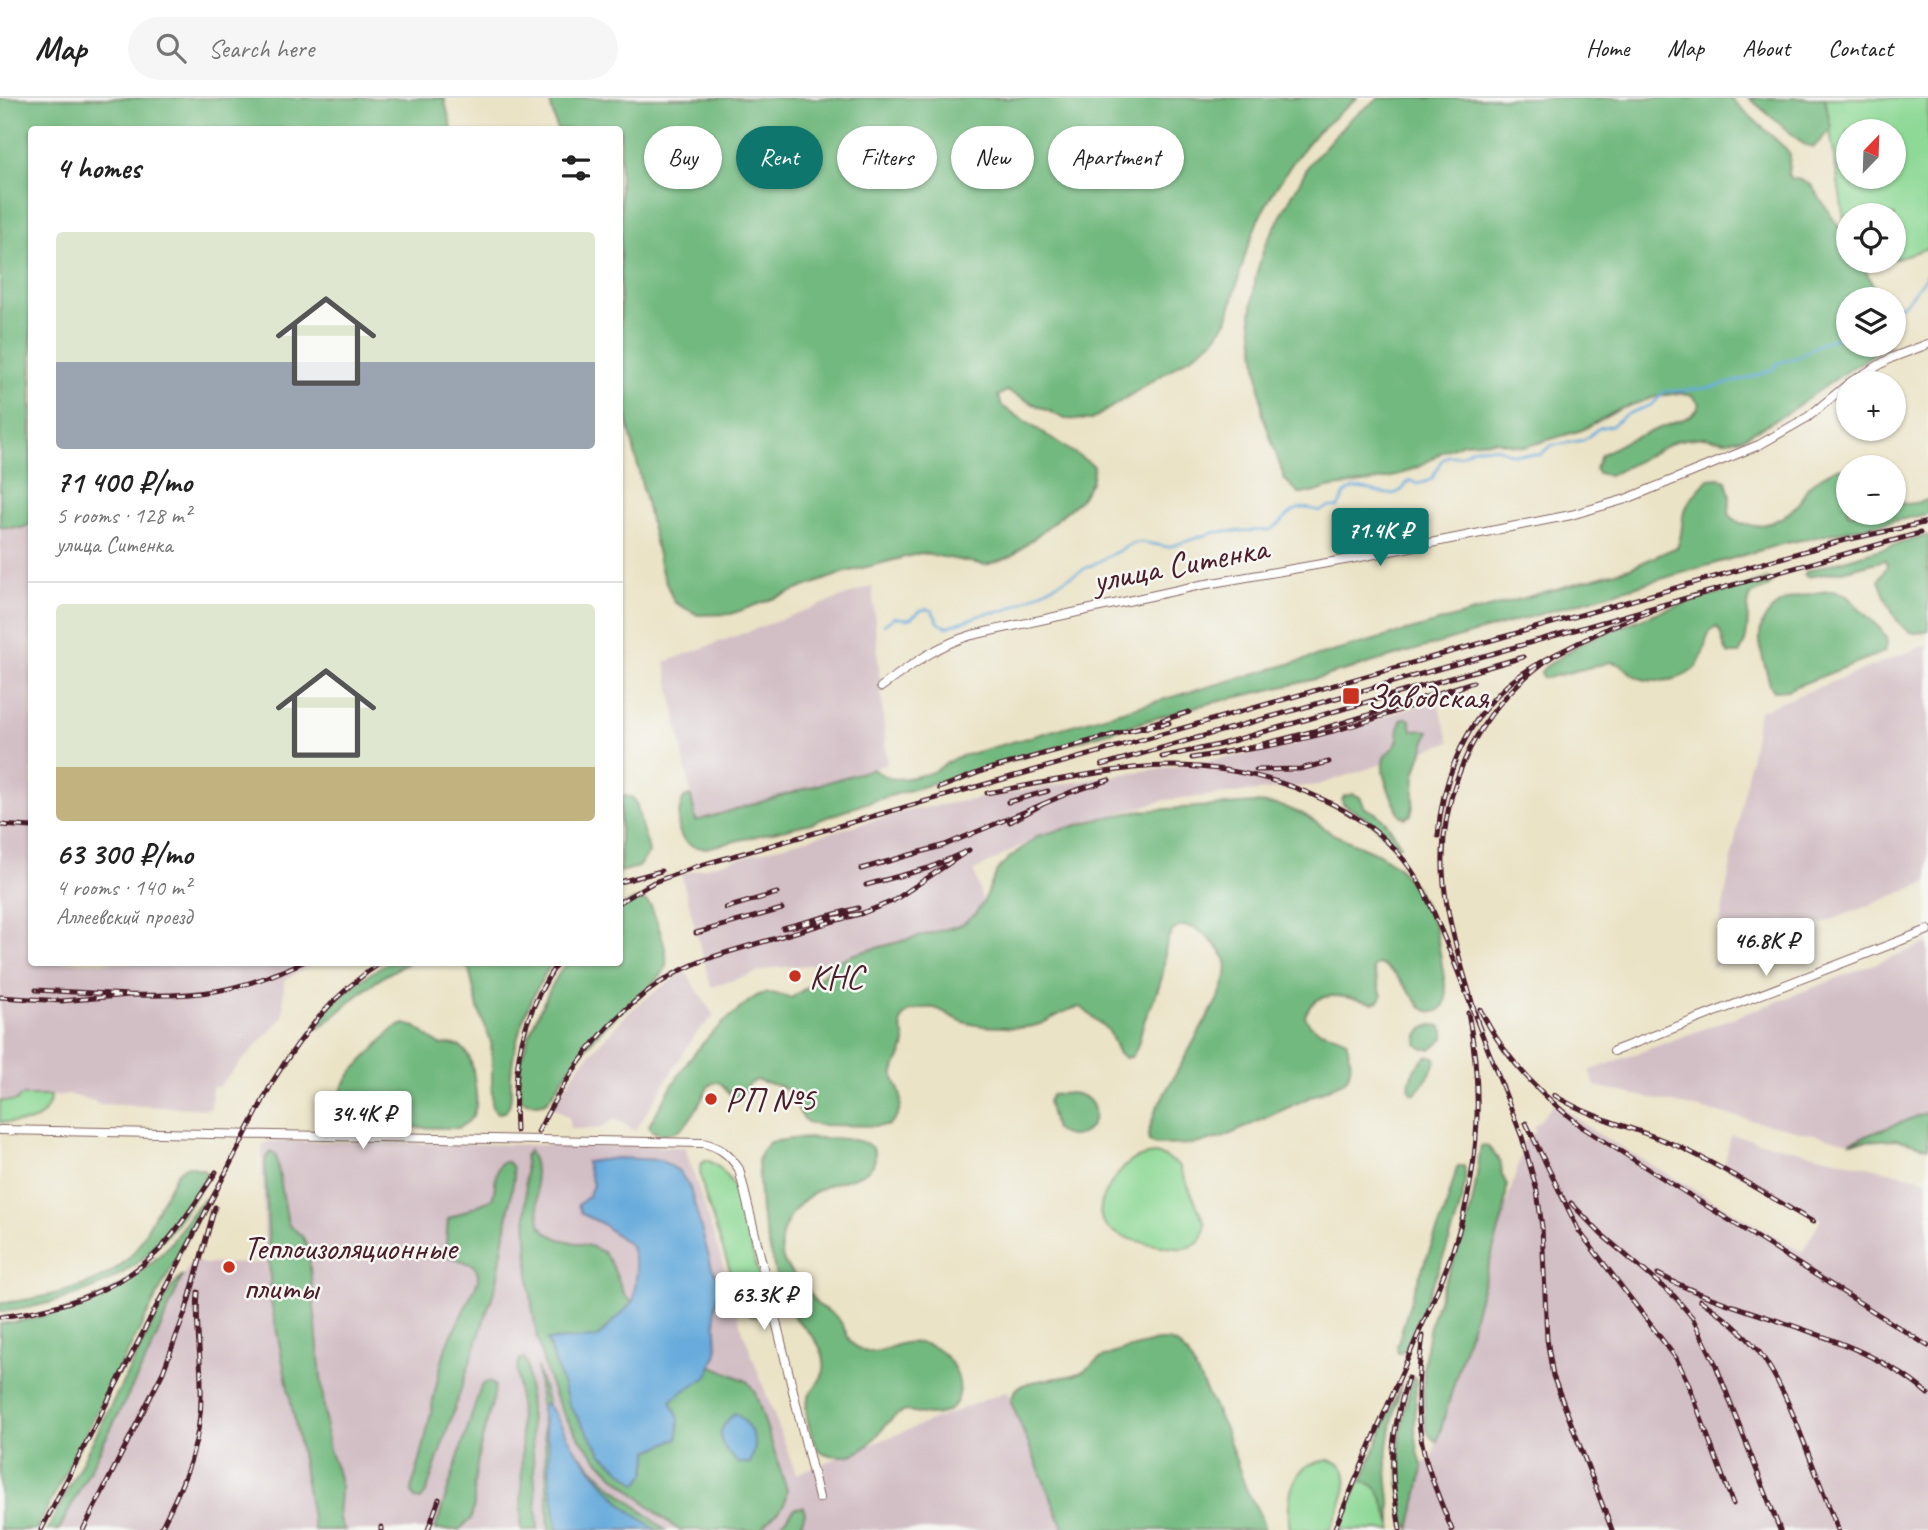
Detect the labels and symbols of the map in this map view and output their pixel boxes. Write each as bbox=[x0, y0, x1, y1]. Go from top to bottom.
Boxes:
north arrow bbox=[1836, 119, 1906, 189]
pin: 71.4K ₽ bbox=[1315, 508, 1445, 568]
street label: улица Ситенка bbox=[1087, 525, 1274, 603]
place label: Заводская bbox=[1367, 674, 1490, 719]
marker: Заводская bbox=[1341, 686, 1361, 706]
pin: 46.8K ₽ bbox=[1701, 918, 1831, 978]
place label: КНС bbox=[809, 954, 867, 999]
marker: КНС bbox=[787, 968, 803, 984]
place label: РП №5 bbox=[725, 1077, 818, 1122]
pin: 34.4K ₽ bbox=[298, 1091, 428, 1151]
marker: РП №5 bbox=[703, 1091, 719, 1107]
place label: Теплоизоляционные плиты bbox=[243, 1225, 459, 1310]
marker: Теплоизоляционные плиты bbox=[221, 1259, 237, 1275]
pin: 63.3K ₽ bbox=[699, 1272, 829, 1332]

